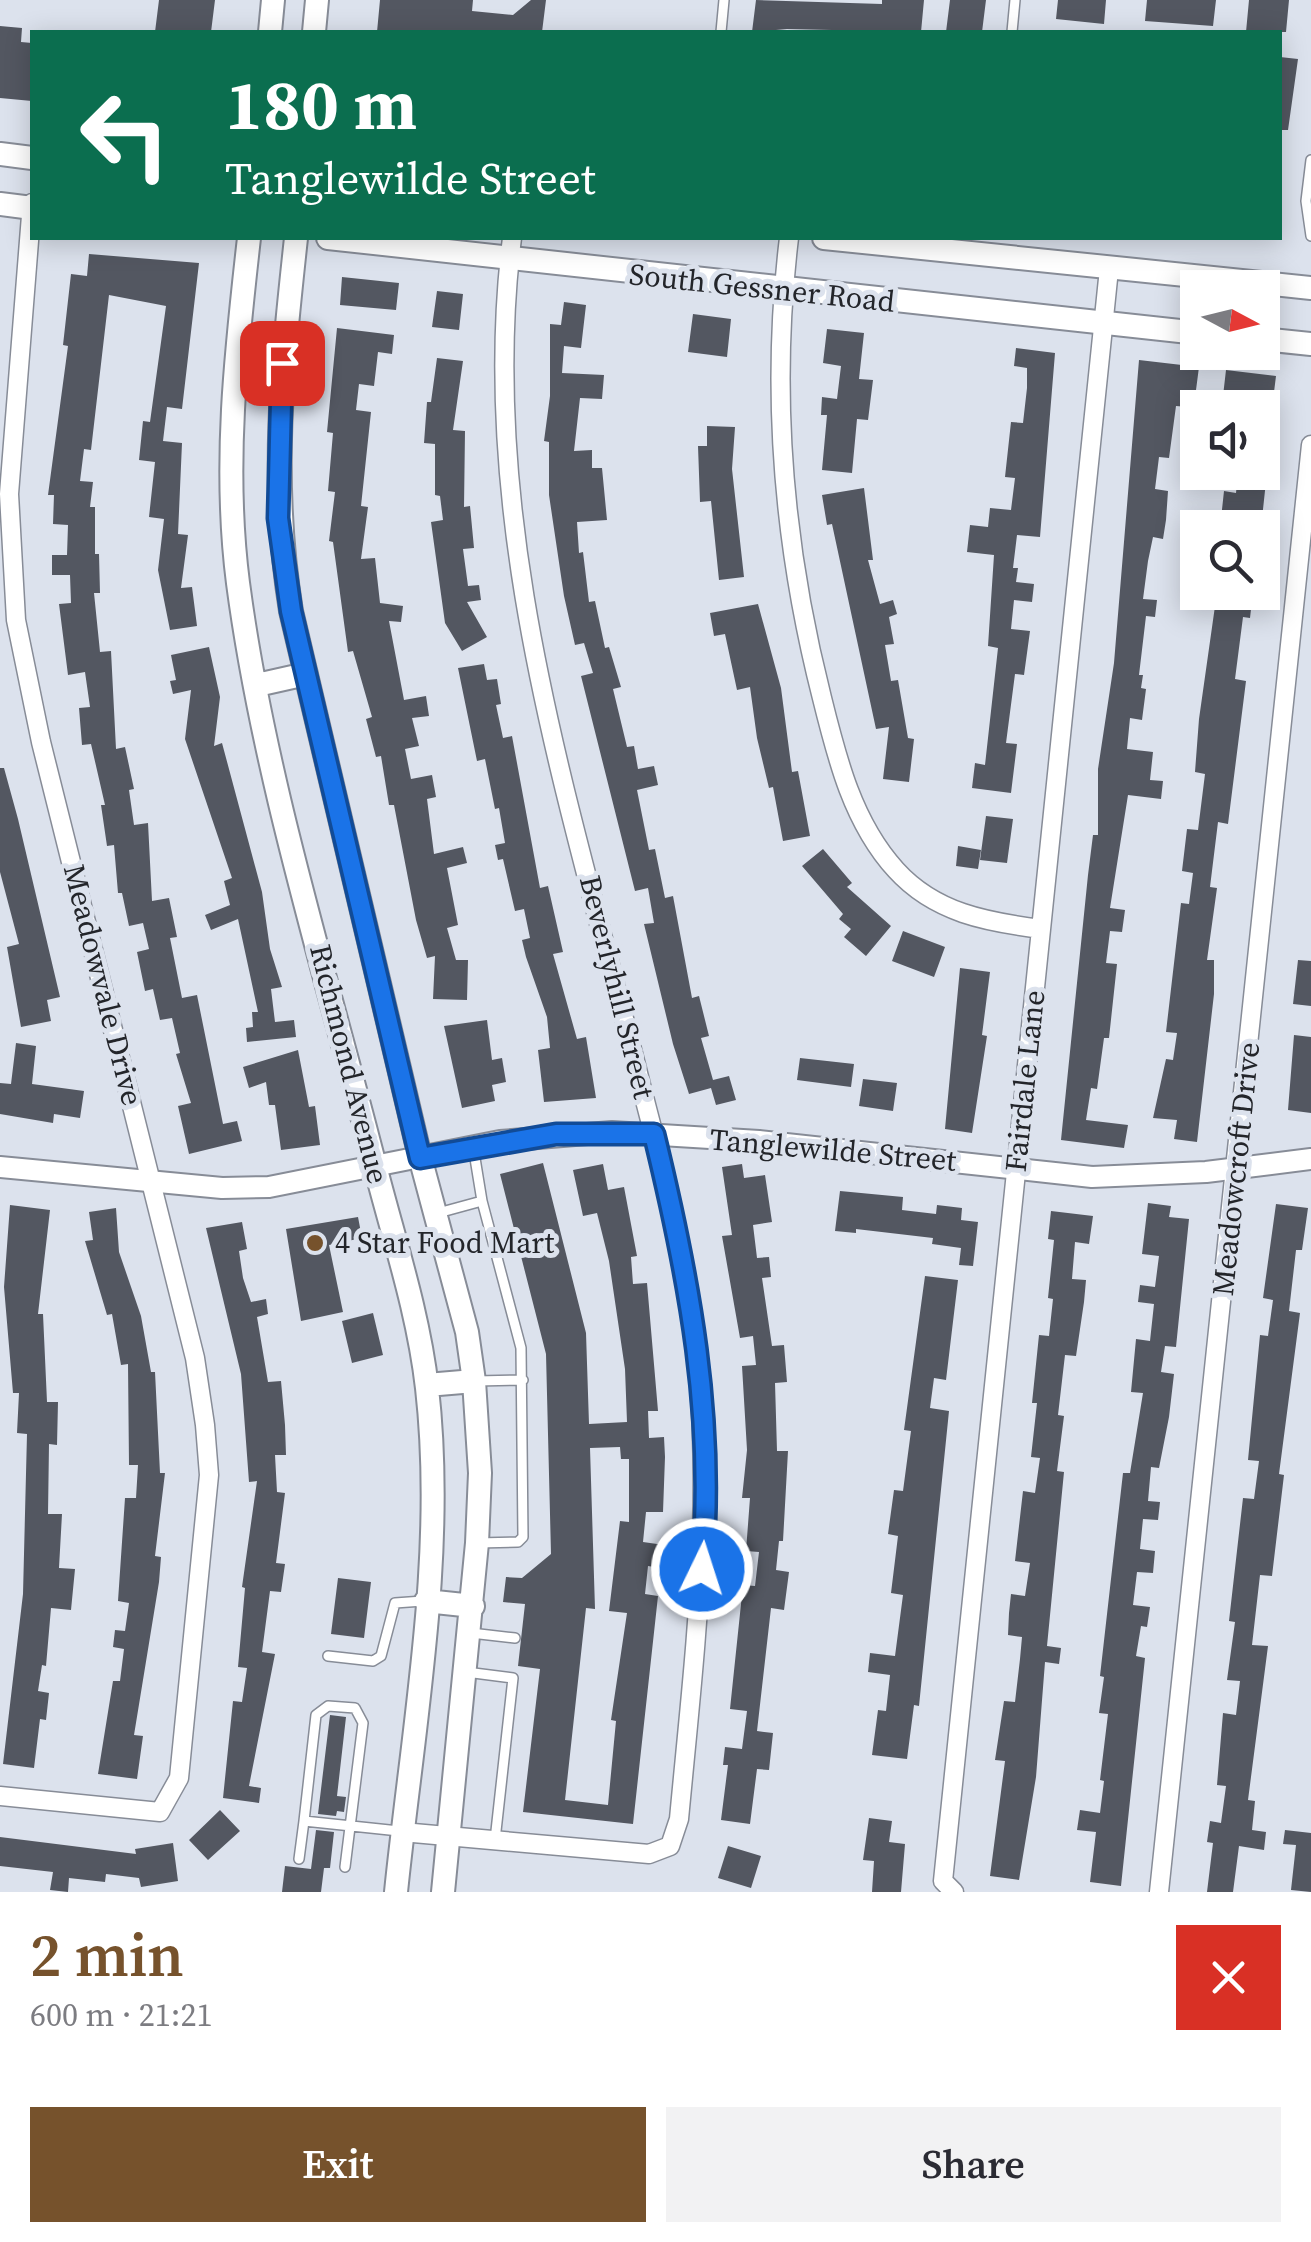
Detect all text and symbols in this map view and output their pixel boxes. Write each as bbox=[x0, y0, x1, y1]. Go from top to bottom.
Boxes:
text: 180 m bbox=[225, 56, 417, 152]
icon: left bbox=[60, 70, 190, 200]
text: Tanglewilde Street bbox=[225, 147, 596, 209]
street label: South Gessner Road bbox=[627, 253, 897, 322]
north arrow bbox=[1180, 270, 1280, 370]
map controls bbox=[1180, 270, 1280, 610]
pin bbox=[240, 321, 325, 406]
icon: arrive bbox=[255, 336, 310, 391]
button: sound bbox=[1180, 390, 1280, 490]
button: search bbox=[1180, 510, 1280, 610]
street label: Meadowvale Drive bbox=[54, 860, 153, 1110]
street label: Beverlyhill Street bbox=[570, 871, 665, 1103]
street label: Richmond Avenue bbox=[300, 940, 399, 1188]
street label: Fairdale Lane bbox=[995, 988, 1054, 1174]
street label: Meadowcroft Drive bbox=[1202, 1040, 1269, 1298]
street label: Tanglewilde Street bbox=[708, 1118, 958, 1181]
place label: 4 Star Food Mart bbox=[335, 1222, 555, 1263]
marker: 4 Star Food Mart bbox=[304, 1232, 326, 1254]
position arrow bbox=[650, 1517, 754, 1621]
text: 2 min bbox=[30, 1914, 184, 1996]
button: close bbox=[1176, 1925, 1281, 2030]
text: 600 m · 21:21 bbox=[30, 1993, 212, 2037]
button: Exit bbox=[30, 2107, 646, 2222]
button: Share bbox=[666, 2107, 1281, 2222]

